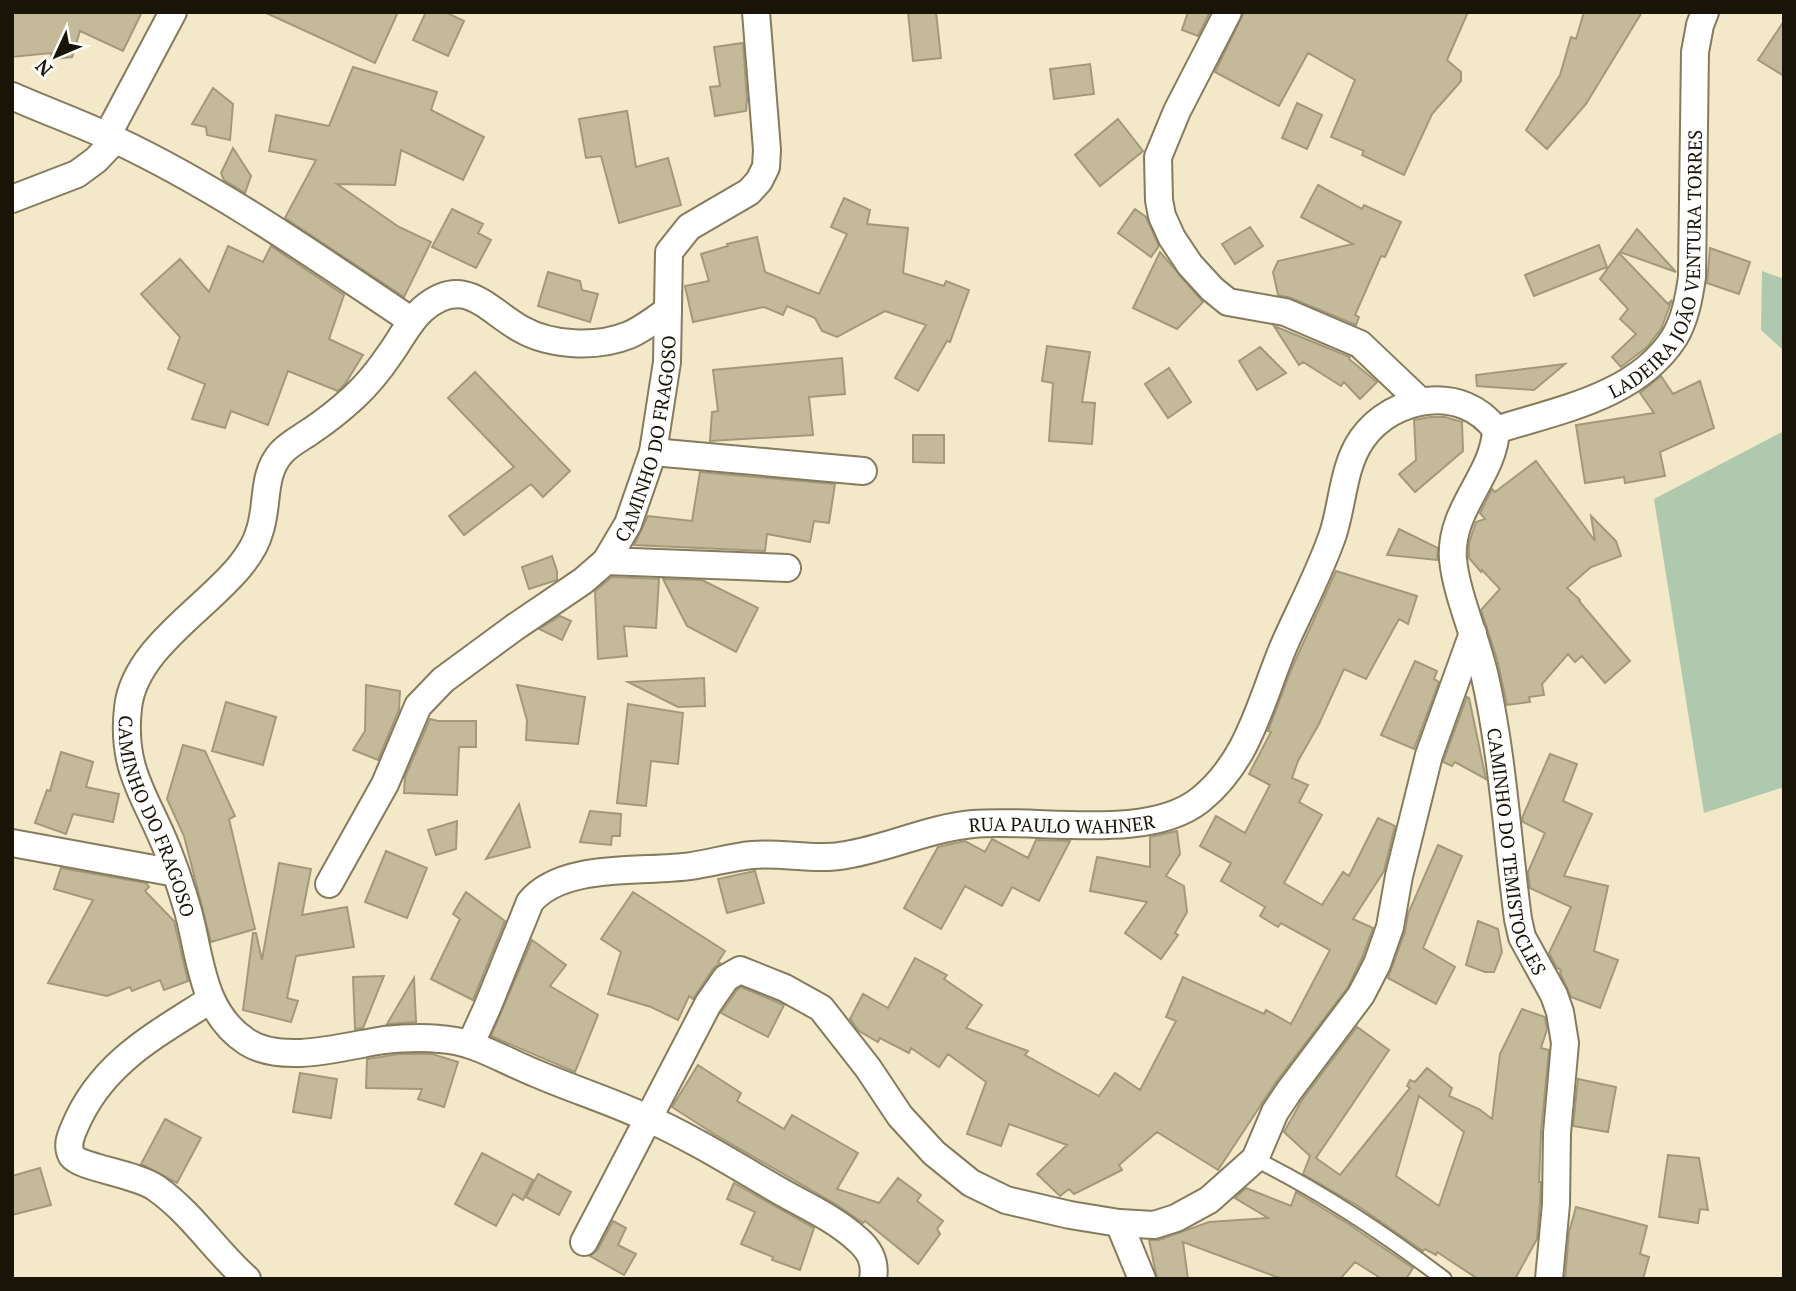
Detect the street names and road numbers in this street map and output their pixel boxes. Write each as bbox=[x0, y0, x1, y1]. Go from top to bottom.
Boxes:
street label: LADEIRA JOÃO VENTURA TORRES bbox=[1604, 130, 1706, 403]
street label: CAMINHO DO FRAGOSO bbox=[608, 335, 680, 546]
street label: CAMINHO DO FRAGOSO bbox=[114, 715, 202, 920]
street label: CAMINHO DO TEMISTOCLES bbox=[1482, 726, 1553, 979]
street label: RUA PAULO WAHNER bbox=[968, 808, 1157, 838]

